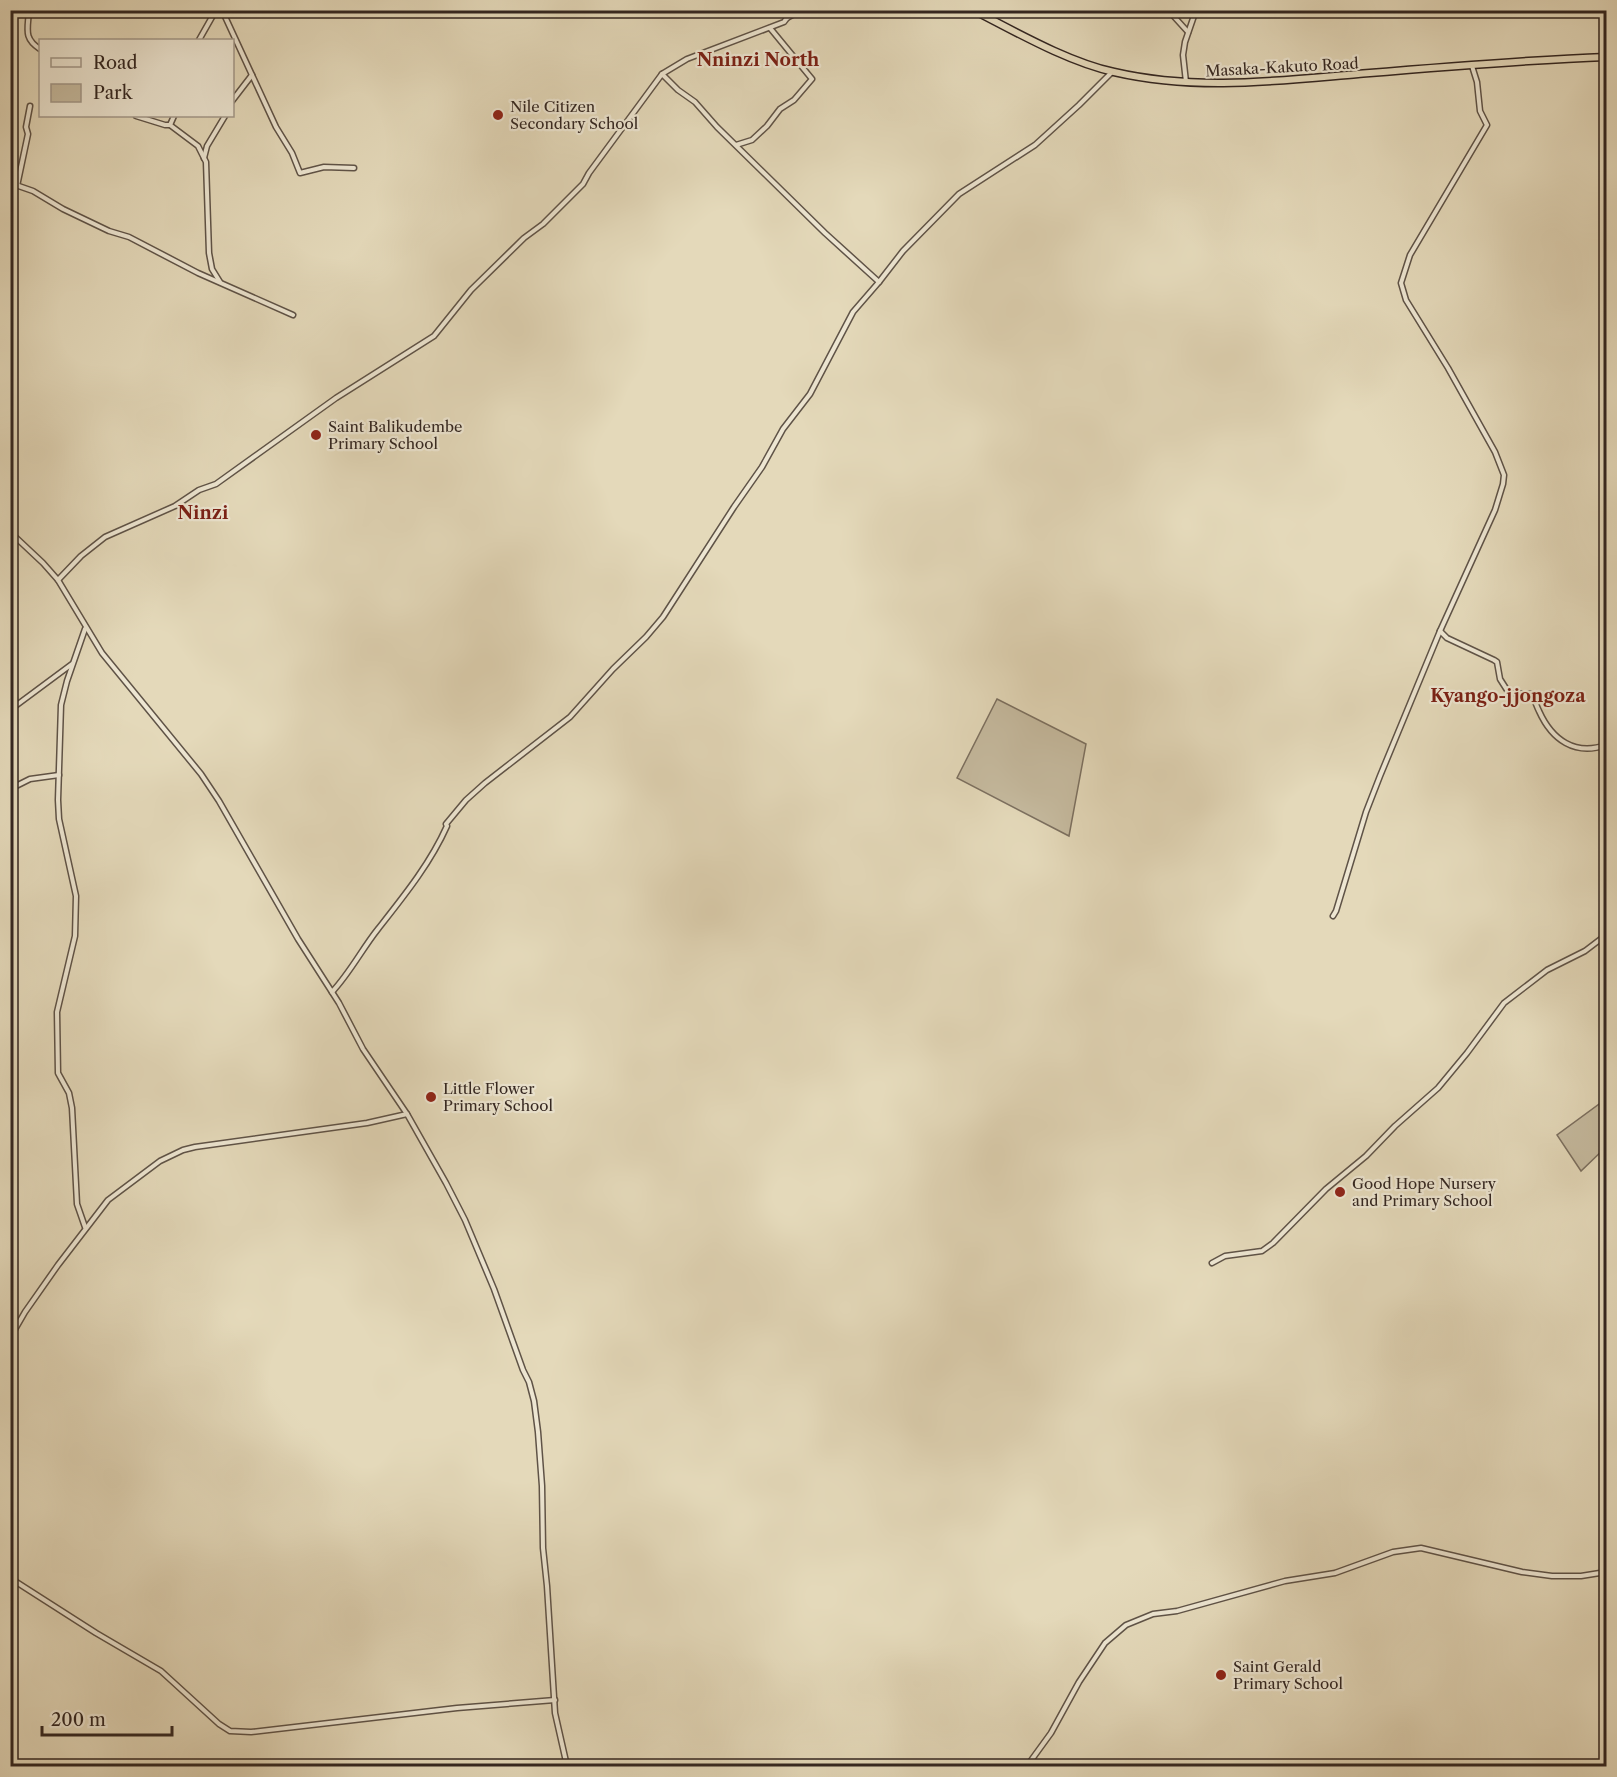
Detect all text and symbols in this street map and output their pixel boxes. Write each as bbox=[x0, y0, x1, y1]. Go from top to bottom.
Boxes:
legend bbox=[39, 39, 234, 117]
district label: Nninzi North bbox=[697, 49, 820, 71]
text: Road bbox=[93, 52, 138, 74]
street label: Masaka-Kakuto Road bbox=[1205, 53, 1359, 81]
text: Park bbox=[93, 82, 134, 104]
place label: Nile Citizen Secondary School bbox=[510, 97, 639, 133]
marker: Nile Citizen Secondary School bbox=[491, 108, 505, 122]
place label: Saint Balikudembe Primary School bbox=[328, 417, 462, 453]
marker: Saint Balikudembe Primary School bbox=[309, 428, 323, 442]
district label: Ninzi bbox=[178, 502, 229, 524]
district label: Kyango-jjongoza bbox=[1430, 685, 1586, 707]
place label: Little Flower Primary School bbox=[443, 1079, 554, 1115]
marker: Little Flower Primary School bbox=[424, 1090, 438, 1104]
place label: Good Hope Nursery and Primary School bbox=[1352, 1174, 1497, 1210]
marker: Good Hope Nursery and Primary School bbox=[1333, 1185, 1347, 1199]
place label: Saint Gerald Primary School bbox=[1233, 1657, 1344, 1693]
marker: Saint Gerald Primary School bbox=[1214, 1668, 1228, 1682]
scale bar bbox=[42, 1699, 172, 1737]
text: 200 m bbox=[51, 1709, 106, 1731]

